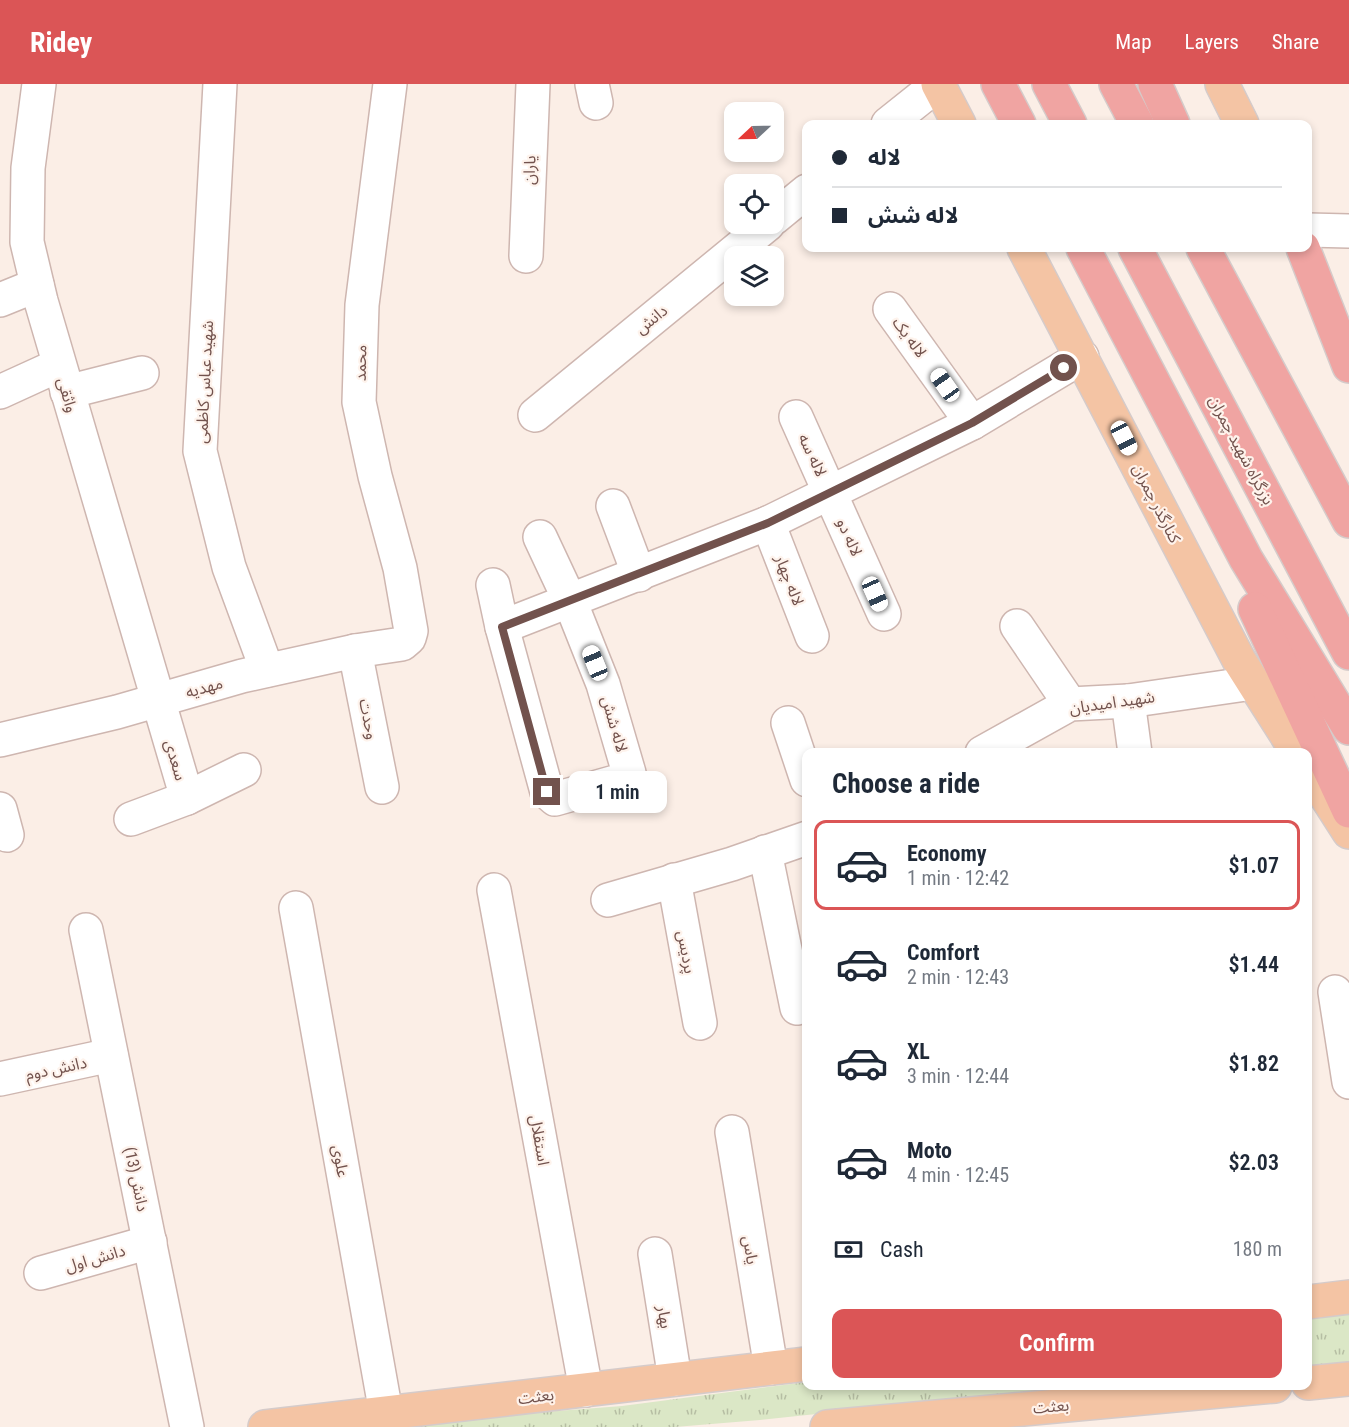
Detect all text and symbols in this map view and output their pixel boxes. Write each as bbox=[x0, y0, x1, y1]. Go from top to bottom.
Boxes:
text: Ridey bbox=[30, 26, 92, 59]
text: Map bbox=[1115, 30, 1152, 54]
text: Layers bbox=[1185, 30, 1239, 54]
text: Share bbox=[1272, 30, 1319, 54]
north arrow bbox=[724, 102, 784, 162]
map controls bbox=[724, 102, 784, 306]
text: لاله bbox=[868, 145, 901, 170]
street label: یاران bbox=[519, 155, 540, 185]
button: locate bbox=[724, 174, 784, 234]
text: لاله شش bbox=[868, 203, 958, 228]
button: layers bbox=[724, 246, 784, 306]
street label: دانش bbox=[631, 301, 671, 338]
street label: لاله یک bbox=[889, 313, 931, 361]
street label: شهید عباس کاظمی bbox=[192, 320, 217, 444]
street label: محمد bbox=[351, 345, 370, 381]
route start bbox=[1050, 354, 1077, 381]
car bbox=[927, 365, 963, 405]
street label: واثقی bbox=[54, 375, 82, 415]
street label: بزرگراه شهید چمران bbox=[1204, 393, 1278, 508]
car bbox=[1108, 418, 1140, 458]
street label: لاله سه bbox=[794, 431, 831, 480]
street label: کنارگذر چمران bbox=[1128, 461, 1185, 547]
street label: لاله دو bbox=[833, 515, 866, 559]
street label: لاله چهار bbox=[770, 551, 808, 609]
car bbox=[859, 574, 891, 614]
car bbox=[580, 643, 610, 683]
street label: مهدیه bbox=[183, 673, 225, 702]
street label: شهید امیدیان bbox=[1068, 687, 1156, 718]
street label: لاله شش bbox=[597, 694, 632, 755]
street label: وحدت bbox=[355, 697, 382, 741]
street label: سعدی bbox=[161, 738, 190, 783]
text: Choose a ride bbox=[832, 768, 980, 800]
callout: 1 min bbox=[568, 771, 667, 813]
route end bbox=[533, 778, 560, 805]
text: 1 min bbox=[595, 780, 640, 804]
icon: car bbox=[835, 838, 889, 892]
text: Economy bbox=[907, 841, 987, 866]
text: $1.07 bbox=[1228, 853, 1279, 878]
text: 1 min · 12:42 bbox=[907, 866, 1009, 890]
street label: پردیس bbox=[672, 929, 700, 975]
icon: car bbox=[835, 937, 889, 991]
text: Comfort bbox=[907, 940, 980, 965]
text: $1.44 bbox=[1228, 952, 1279, 977]
text: 2 min · 12:43 bbox=[907, 965, 1009, 989]
icon: car bbox=[835, 1036, 889, 1090]
text: XL bbox=[907, 1039, 930, 1064]
text: $1.82 bbox=[1228, 1051, 1279, 1076]
street label: دانش دوم bbox=[24, 1053, 89, 1087]
text: 3 min · 12:44 bbox=[907, 1064, 1009, 1088]
street label: استقلال bbox=[525, 1113, 553, 1167]
icon: car bbox=[835, 1135, 889, 1189]
text: Moto bbox=[907, 1138, 952, 1163]
street label: علوی bbox=[328, 1143, 353, 1179]
street label: دانش (13) bbox=[120, 1145, 153, 1213]
text: $2.03 bbox=[1228, 1150, 1279, 1175]
text: 4 min · 12:45 bbox=[907, 1163, 1009, 1187]
icon: cash bbox=[832, 1233, 865, 1266]
street label: یاس bbox=[739, 1234, 762, 1266]
text: Cash bbox=[880, 1237, 924, 1262]
text: 180 m bbox=[1233, 1237, 1282, 1261]
street label: دانش اول bbox=[63, 1241, 128, 1277]
street label: بهار bbox=[653, 1303, 676, 1330]
button: Confirm bbox=[832, 1309, 1282, 1378]
street label: بعثت bbox=[517, 1385, 555, 1408]
street label: بعثت bbox=[1032, 1395, 1070, 1418]

